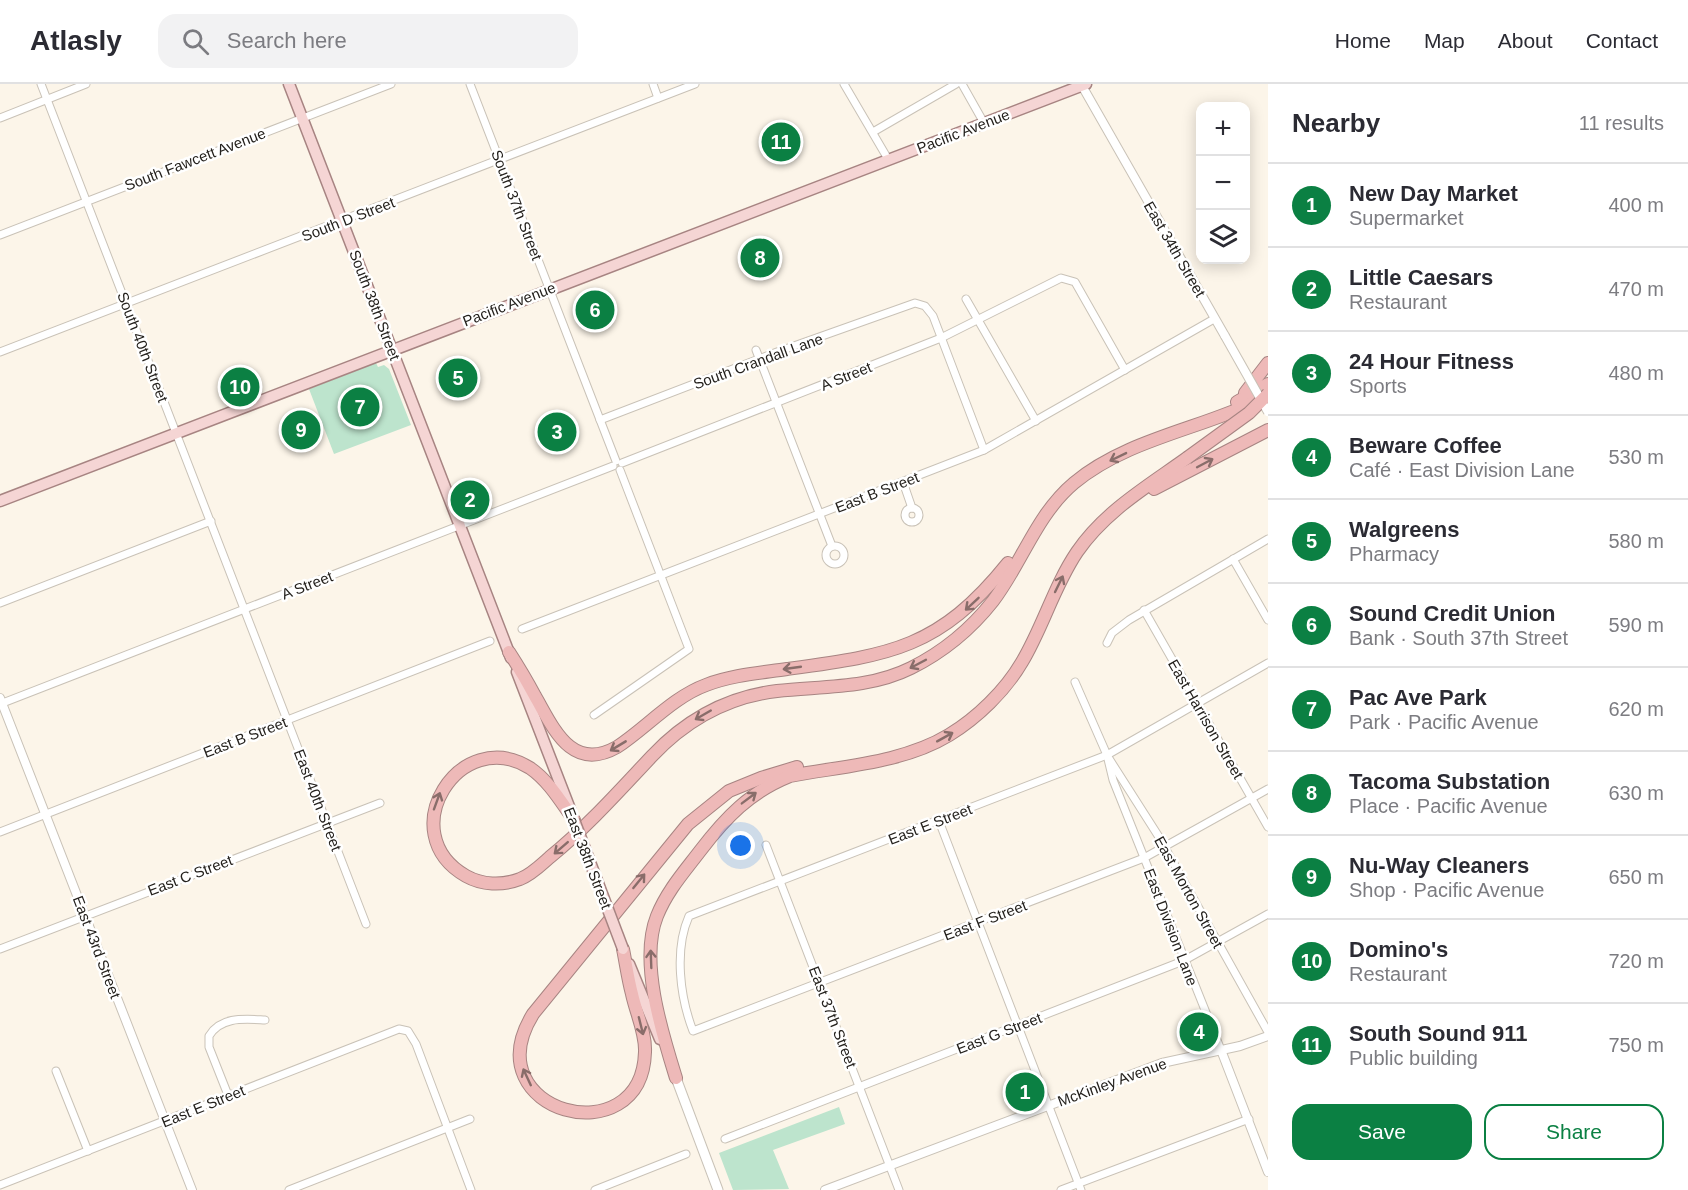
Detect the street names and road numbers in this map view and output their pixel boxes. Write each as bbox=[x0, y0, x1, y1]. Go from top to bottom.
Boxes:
street label: Pacific Avenue bbox=[914, 105, 1012, 157]
street label: South Fawcett Avenue bbox=[122, 124, 268, 194]
street label: South 37th Street bbox=[488, 147, 546, 263]
street label: South D Street bbox=[299, 193, 398, 245]
street label: East 34th Street bbox=[1141, 198, 1210, 301]
street label: South 38th Street bbox=[346, 247, 404, 363]
street label: Pacific Avenue bbox=[460, 278, 558, 330]
street label: South 40th Street bbox=[114, 289, 172, 405]
street label: South Crandall Lane bbox=[691, 330, 825, 392]
street label: A Street bbox=[818, 358, 875, 394]
street label: East B Street bbox=[833, 468, 922, 516]
street label: A Street bbox=[279, 567, 336, 602]
street label: East Harrison Street bbox=[1165, 656, 1248, 782]
street label: East B Street bbox=[201, 713, 290, 761]
street label: East 40th Street bbox=[291, 747, 346, 854]
street label: East E Street bbox=[886, 800, 975, 848]
street label: East 38th Street bbox=[561, 805, 616, 912]
street label: East Morton Street bbox=[1151, 833, 1227, 952]
street label: East C Street bbox=[145, 851, 235, 899]
street label: East Division Lane bbox=[1141, 866, 1201, 988]
street label: East 43rd Street bbox=[70, 893, 125, 1001]
street label: East F Street bbox=[941, 896, 1030, 944]
street label: East 37th Street bbox=[806, 964, 861, 1071]
street label: East G Street bbox=[954, 1009, 1045, 1057]
street label: McKinley Avenue bbox=[1055, 1054, 1169, 1110]
street label: East E Street bbox=[159, 1081, 248, 1130]

